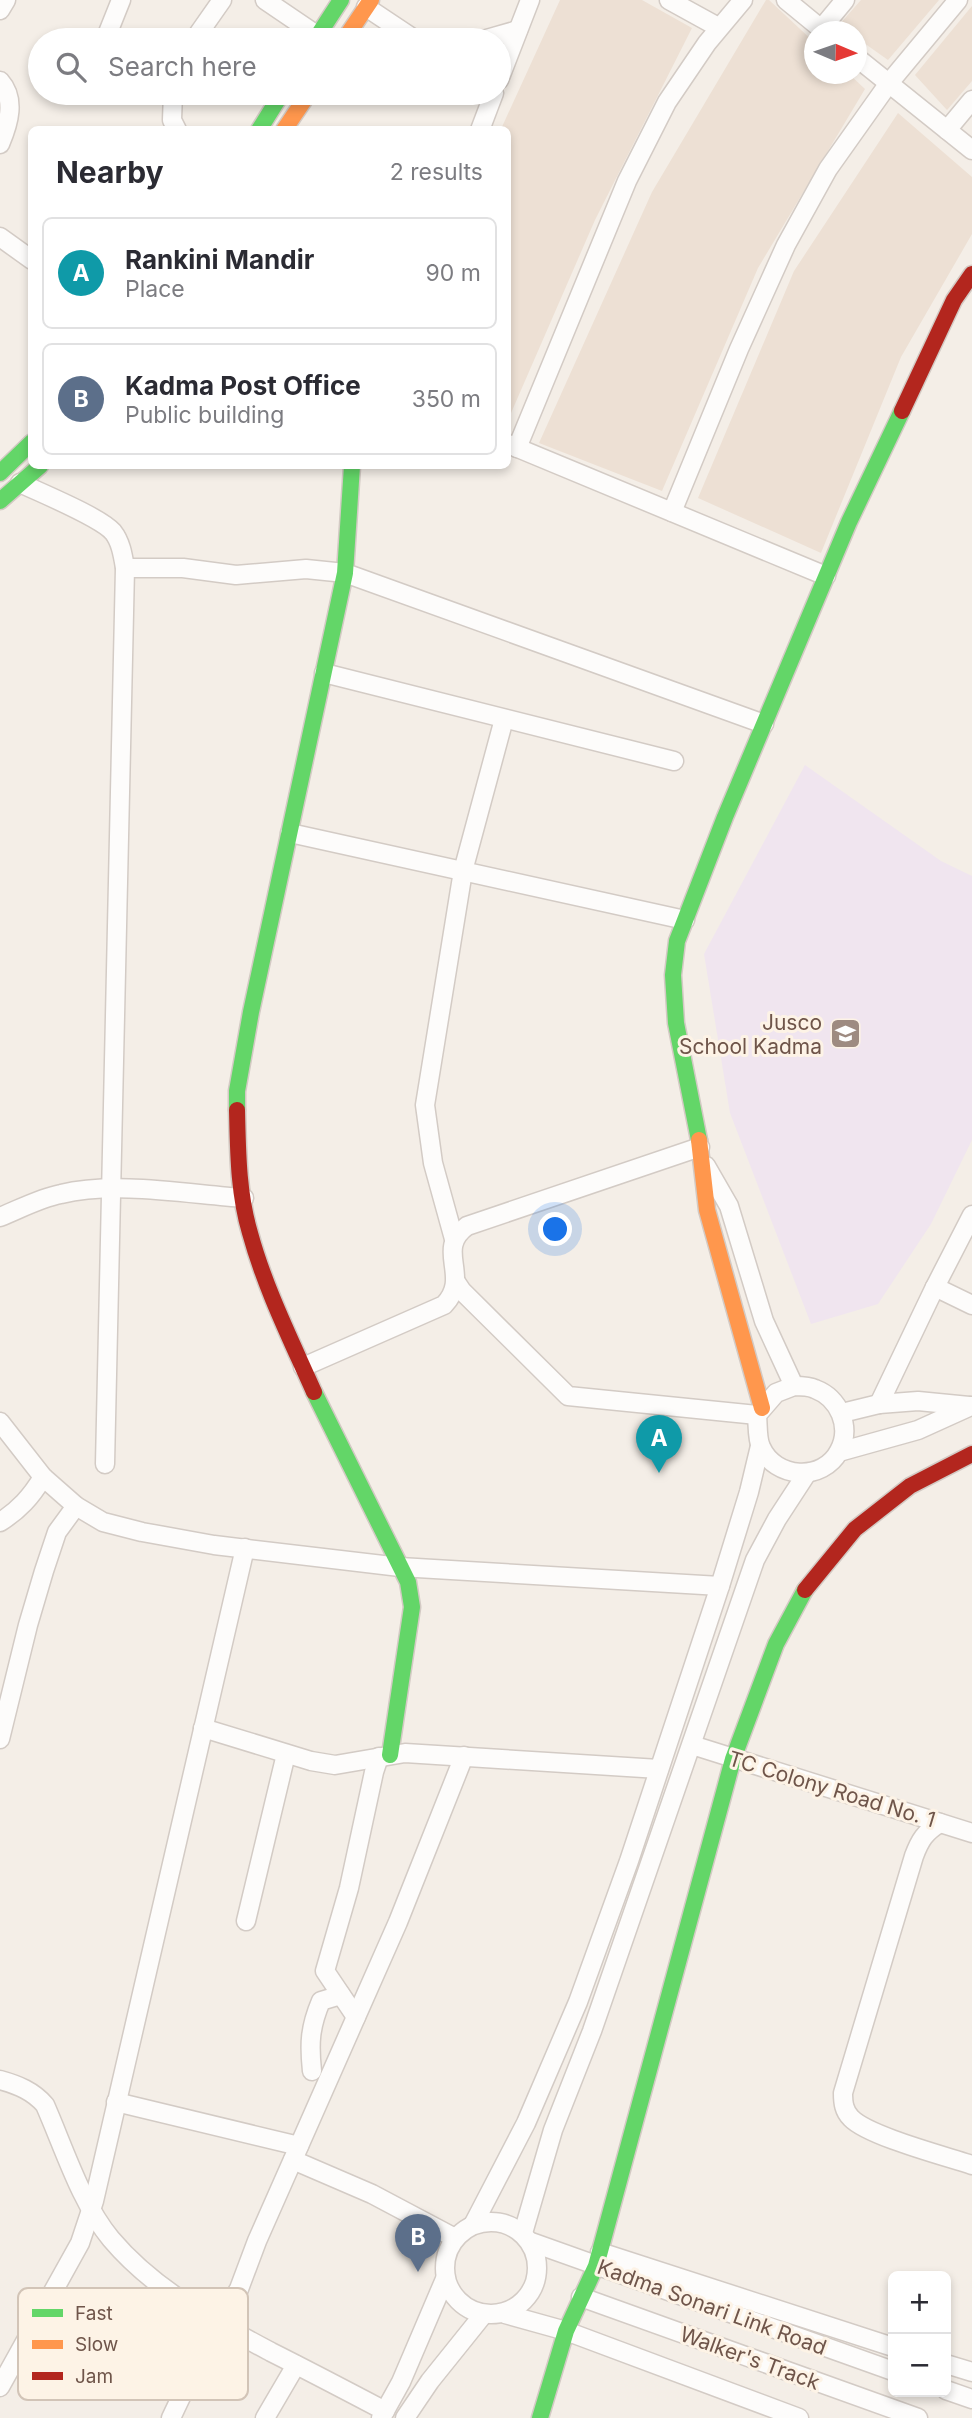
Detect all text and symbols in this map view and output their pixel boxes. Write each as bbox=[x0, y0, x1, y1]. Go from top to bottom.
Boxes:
north arrow bbox=[804, 21, 867, 84]
search box bbox=[28, 28, 511, 105]
icon: search bbox=[52, 48, 90, 86]
text: Search here bbox=[108, 51, 257, 82]
text: Nearby bbox=[56, 154, 164, 190]
text: 2 results bbox=[390, 158, 483, 186]
text: Rankini Mandir bbox=[125, 244, 314, 275]
text: A bbox=[72, 259, 90, 287]
text: 90 m bbox=[426, 259, 481, 287]
text: Place bbox=[125, 275, 185, 303]
text: Kadma Post Office bbox=[125, 370, 361, 401]
text: B bbox=[73, 385, 89, 413]
text: 350 m bbox=[412, 385, 481, 413]
text: Public building bbox=[125, 401, 284, 429]
place label: Jusco School Kadma bbox=[679, 1010, 822, 1059]
school or university icon: Jusco School Kadma bbox=[828, 1017, 862, 1051]
your location bbox=[538, 1212, 572, 1246]
pin: A bbox=[636, 1415, 682, 1473]
street label: TC Colony Road No. 1 bbox=[726, 1746, 938, 1832]
pin: B bbox=[395, 2214, 441, 2272]
street label: Kadma Sonari Link Road bbox=[594, 2254, 830, 2360]
map controls bbox=[888, 2271, 951, 2397]
button: + bbox=[888, 2271, 951, 2334]
legend bbox=[18, 2288, 248, 2400]
text: Fast bbox=[75, 2302, 113, 2325]
street label: Walker's Track bbox=[677, 2321, 824, 2395]
text: Slow bbox=[75, 2333, 118, 2356]
button: − bbox=[888, 2334, 951, 2397]
text: Jam bbox=[75, 2365, 113, 2388]

